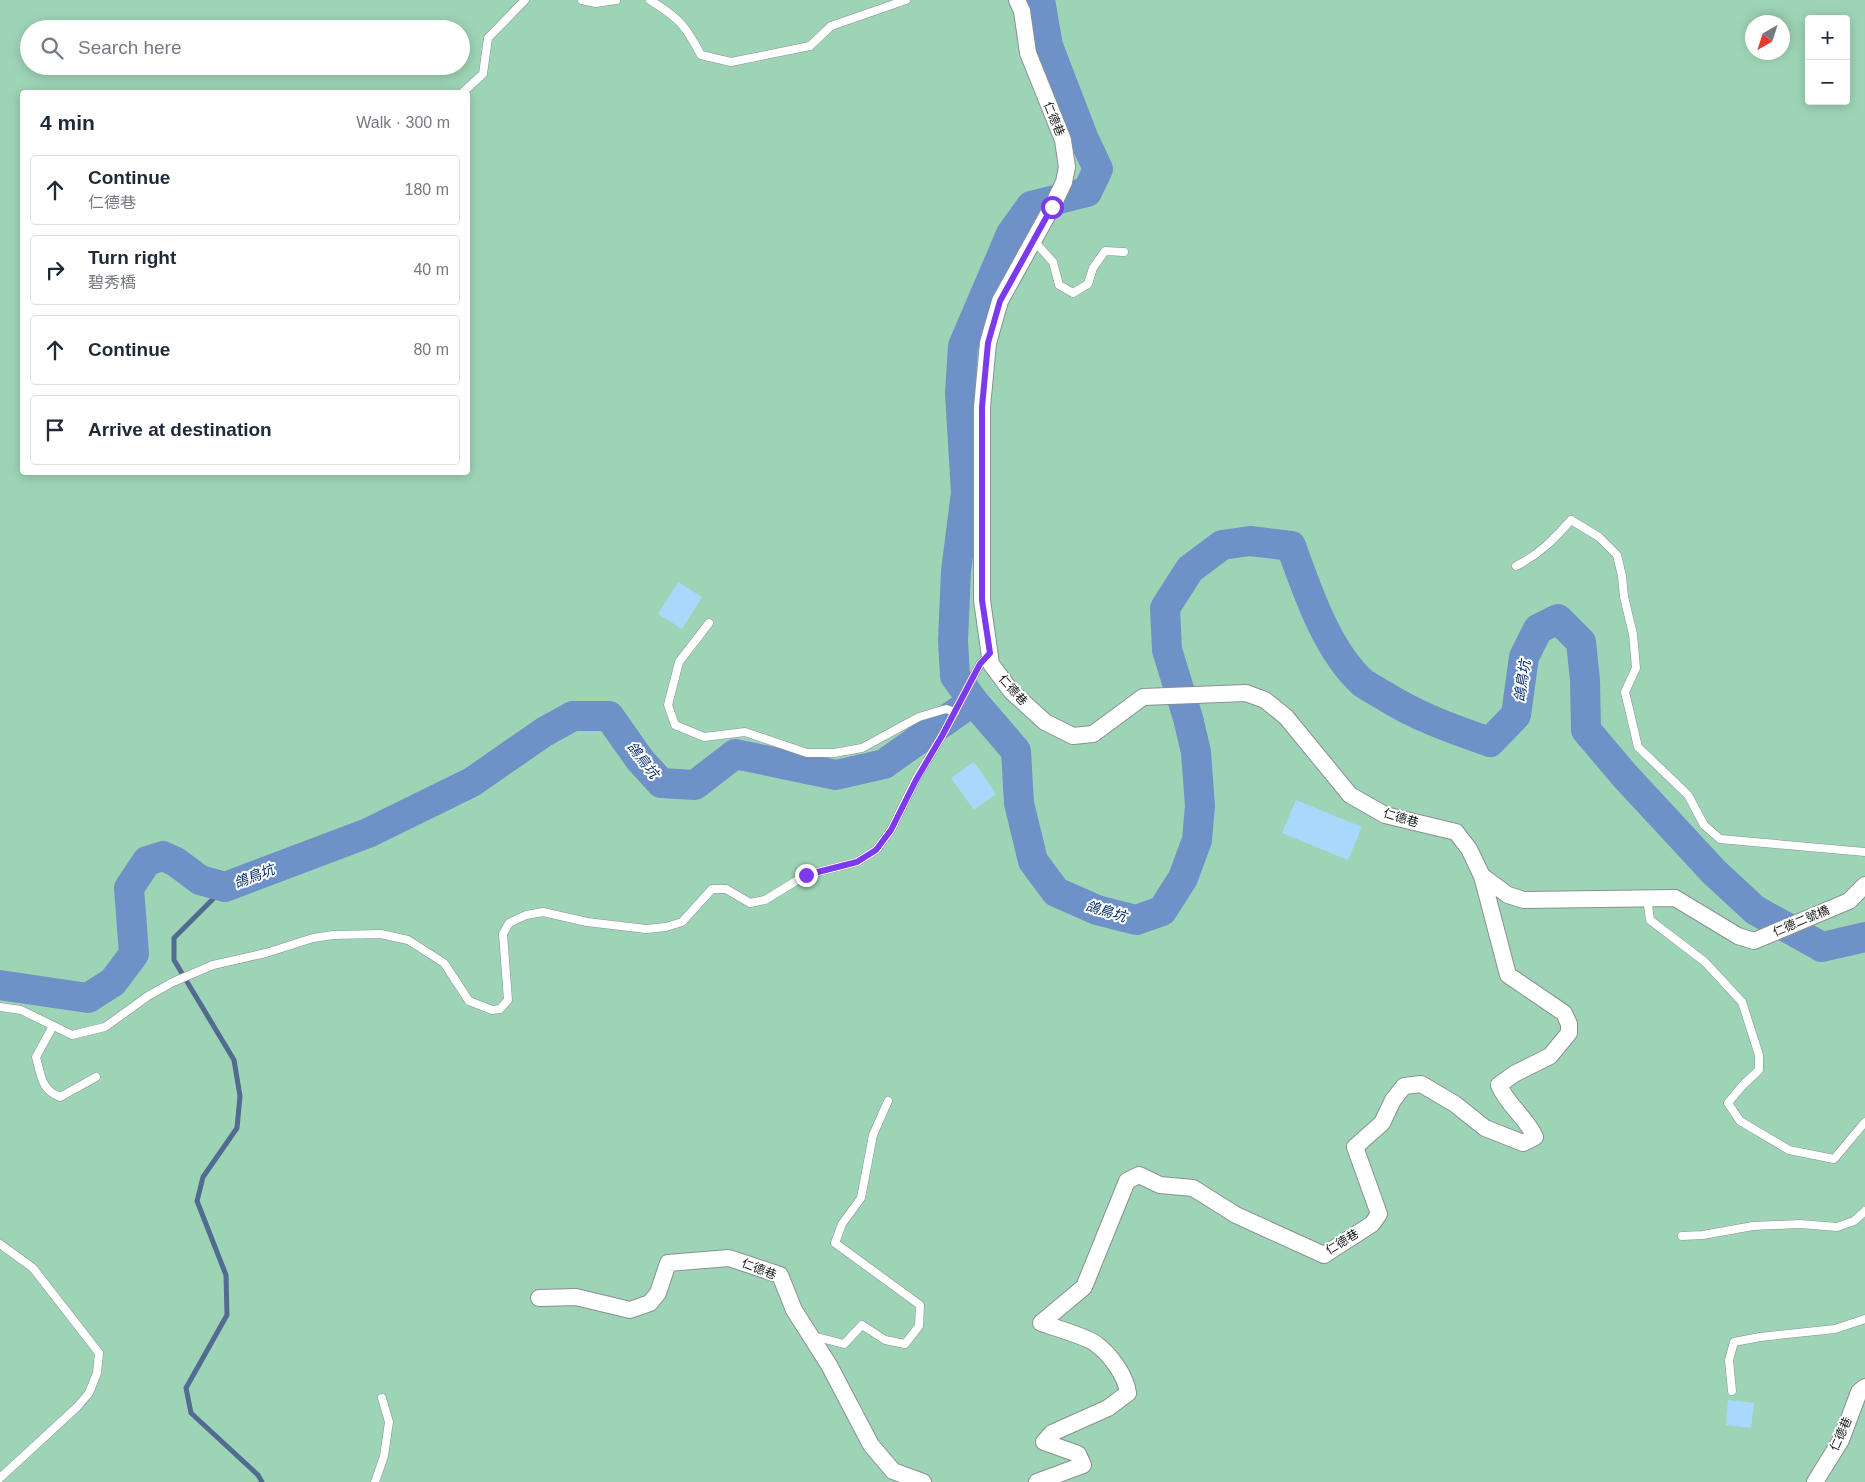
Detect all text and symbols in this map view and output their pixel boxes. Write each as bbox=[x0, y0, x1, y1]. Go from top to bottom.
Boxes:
north arrow bbox=[1745, 15, 1790, 60]
map controls bbox=[1805, 15, 1850, 105]
button: + bbox=[1805, 15, 1850, 60]
search box bbox=[20, 20, 470, 75]
icon: search bbox=[38, 34, 66, 62]
text: Search here bbox=[78, 37, 182, 58]
button: − bbox=[1805, 60, 1850, 105]
street label: 仁德巷 bbox=[1041, 100, 1067, 138]
text: 4 min bbox=[40, 111, 95, 134]
text: Walk · 300 m bbox=[356, 114, 450, 131]
text: Continue bbox=[88, 167, 170, 188]
icon: ahead bbox=[41, 176, 69, 204]
text: 180 m bbox=[405, 181, 449, 198]
text: 仁德巷 bbox=[88, 194, 136, 211]
route start bbox=[1041, 196, 1064, 219]
text: Turn right bbox=[88, 247, 176, 268]
icon: right bbox=[41, 256, 69, 284]
text: 40 m bbox=[413, 261, 449, 278]
text: 碧秀橋 bbox=[88, 274, 136, 291]
icon: ahead bbox=[41, 336, 69, 364]
text: Continue bbox=[88, 339, 170, 360]
text: 80 m bbox=[413, 341, 449, 358]
icon: arrive bbox=[41, 416, 69, 444]
text: Arrive at destination bbox=[88, 419, 272, 440]
water label: 鴿鳥坑 bbox=[1511, 657, 1533, 703]
street label: 仁德巷 bbox=[996, 672, 1030, 708]
water label: 鴿鳥坑 bbox=[624, 739, 663, 783]
street label: 仁德巷 bbox=[1382, 806, 1420, 830]
water label: 鴿鳥坑 bbox=[232, 860, 278, 891]
route end bbox=[795, 864, 818, 887]
water label: 鴿鳥坑 bbox=[1084, 897, 1130, 925]
street label: 仁德二號橋 bbox=[1771, 903, 1831, 939]
street label: 仁德巷 bbox=[1323, 1227, 1361, 1257]
street label: 仁德巷 bbox=[740, 1256, 778, 1282]
street label: 仁德巷 bbox=[1827, 1415, 1855, 1453]

